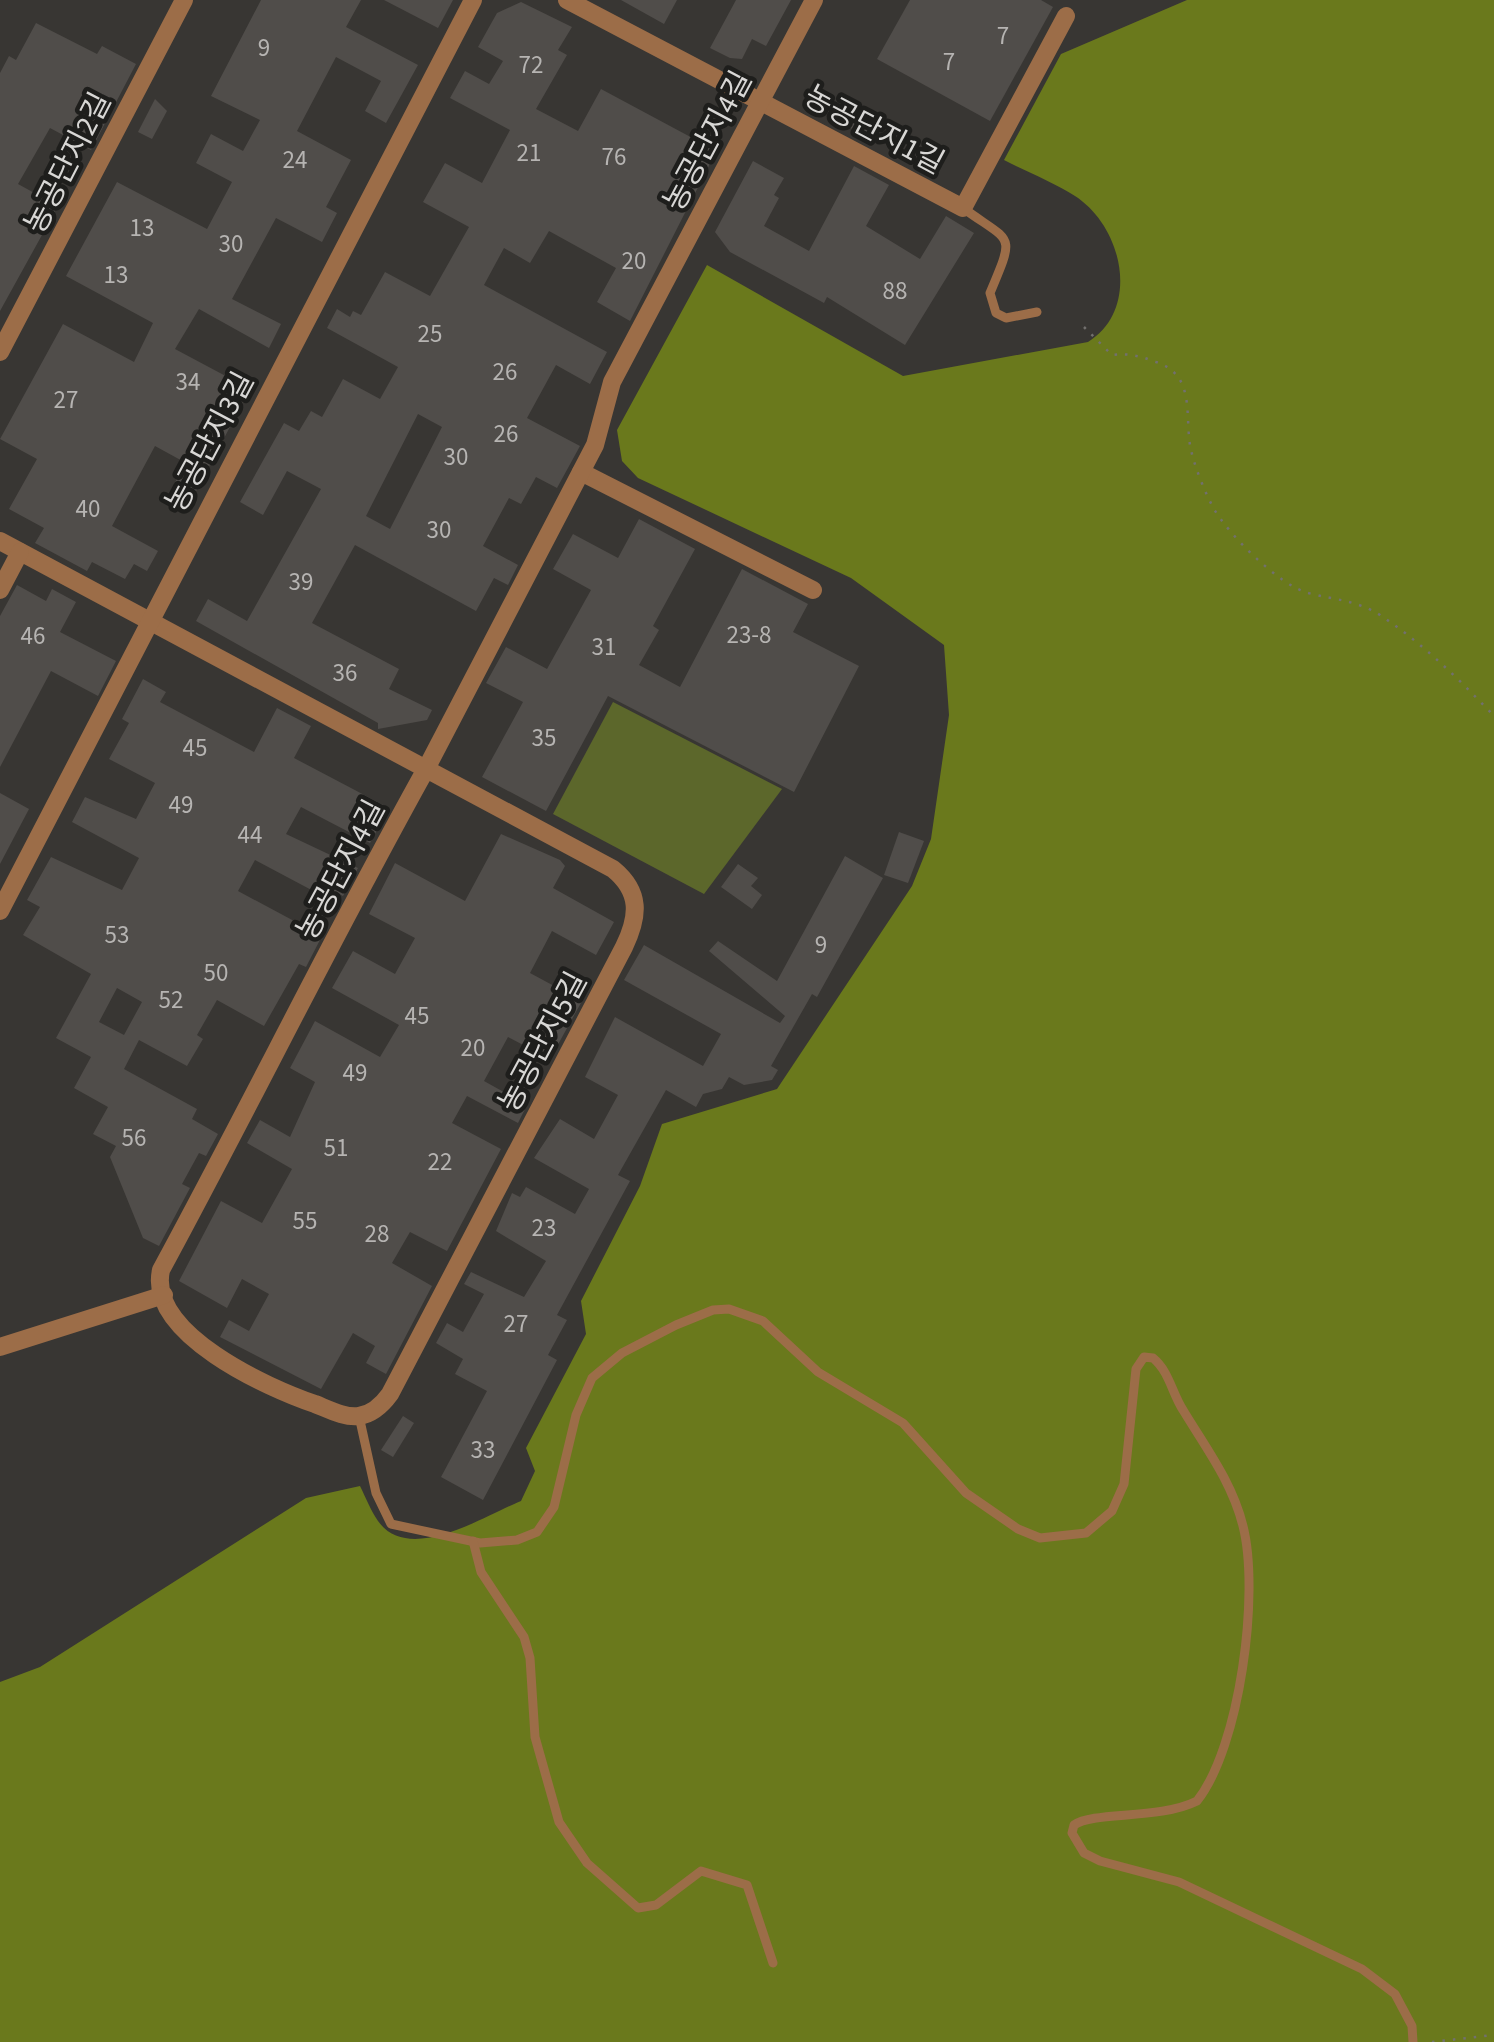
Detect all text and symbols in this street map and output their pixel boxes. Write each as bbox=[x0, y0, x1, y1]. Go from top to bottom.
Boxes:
house number: 7 bbox=[997, 18, 1009, 54]
house number: 9 bbox=[258, 30, 270, 66]
house number: 7 bbox=[943, 44, 955, 80]
house number: 72 bbox=[519, 47, 543, 83]
street label: 농공단지4길 bbox=[653, 63, 763, 219]
street label: 농공단지1길 bbox=[796, 75, 952, 185]
street label: 농공단지2길 bbox=[14, 85, 122, 241]
house number: 21 bbox=[517, 135, 541, 171]
house number: 76 bbox=[602, 139, 626, 175]
house number: 24 bbox=[283, 142, 307, 178]
house number: 13 bbox=[130, 210, 154, 246]
house number: 30 bbox=[219, 226, 243, 262]
house number: 20 bbox=[622, 243, 646, 279]
house number: 13 bbox=[104, 257, 128, 293]
house number: 88 bbox=[883, 273, 907, 309]
house number: 25 bbox=[418, 316, 442, 352]
house number: 26 bbox=[493, 354, 517, 390]
street label: 농공단지3길 bbox=[155, 364, 265, 520]
house number: 34 bbox=[176, 364, 200, 400]
house number: 27 bbox=[54, 382, 78, 418]
house number: 26 bbox=[494, 416, 518, 452]
house number: 30 bbox=[444, 439, 468, 475]
house number: 40 bbox=[76, 491, 100, 527]
house number: 30 bbox=[427, 512, 451, 548]
house number: 39 bbox=[289, 564, 313, 600]
house number: 23-8 bbox=[726, 617, 772, 653]
house number: 46 bbox=[21, 618, 45, 654]
house number: 31 bbox=[592, 629, 616, 665]
house number: 36 bbox=[333, 655, 357, 691]
house number: 35 bbox=[532, 720, 556, 756]
house number: 45 bbox=[183, 730, 207, 766]
house number: 49 bbox=[169, 787, 193, 823]
street label: 농공단지4길 bbox=[286, 792, 396, 948]
house number: 44 bbox=[238, 817, 262, 853]
house number: 53 bbox=[105, 917, 129, 953]
house number: 9 bbox=[815, 927, 827, 963]
house number: 50 bbox=[204, 955, 228, 991]
street label: 농공단지5길 bbox=[488, 964, 598, 1120]
house number: 52 bbox=[159, 982, 183, 1018]
house number: 45 bbox=[405, 998, 429, 1034]
house number: 20 bbox=[461, 1030, 485, 1066]
house number: 49 bbox=[343, 1055, 367, 1091]
house number: 56 bbox=[122, 1120, 146, 1156]
house number: 51 bbox=[324, 1130, 348, 1166]
house number: 22 bbox=[428, 1144, 452, 1180]
house number: 55 bbox=[293, 1203, 317, 1239]
house number: 23 bbox=[532, 1210, 556, 1246]
house number: 28 bbox=[365, 1216, 389, 1252]
house number: 27 bbox=[504, 1306, 528, 1342]
house number: 33 bbox=[471, 1432, 495, 1468]

